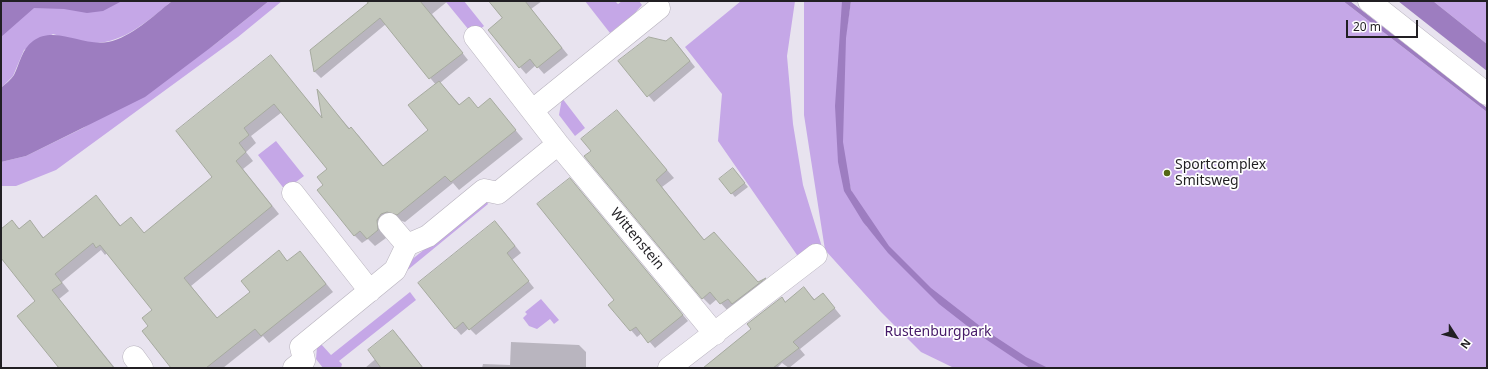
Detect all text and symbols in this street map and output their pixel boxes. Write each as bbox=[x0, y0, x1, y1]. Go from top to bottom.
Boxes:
scale bar bbox=[1348, 12, 1420, 38]
text: 20 m bbox=[1353, 18, 1381, 35]
place label: Sportcomplex Smitsweg bbox=[1175, 157, 1266, 190]
marker: Sportcomplex Smitsweg bbox=[1162, 168, 1172, 178]
street label: Wittenstein bbox=[606, 205, 668, 273]
north arrow bbox=[1436, 317, 1476, 357]
park label: Rustenburgpark bbox=[885, 324, 991, 340]
text: N bbox=[1457, 336, 1475, 352]

